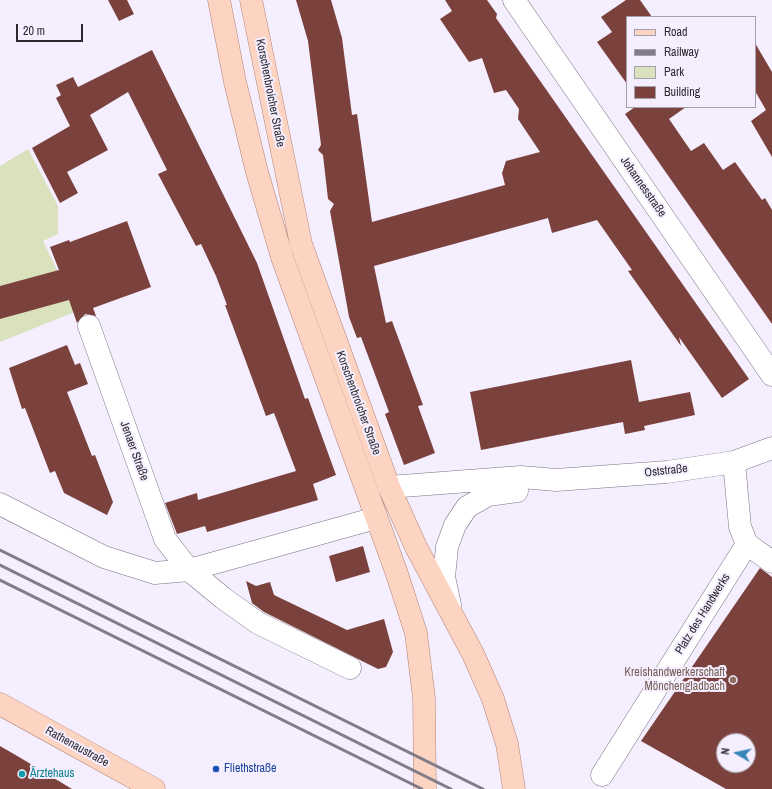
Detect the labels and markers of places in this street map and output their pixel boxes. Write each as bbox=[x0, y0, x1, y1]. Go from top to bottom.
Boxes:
place label: Kreishandwerkerschaft Mönchengladbach bbox=[624, 666, 725, 694]
marker: Kreishandwerkerschaft Mönchengladbach bbox=[728, 675, 738, 685]
place label: Fliethstraße bbox=[224, 762, 276, 776]
marker: Fliethstraße bbox=[211, 764, 221, 774]
place label: Ärztehaus bbox=[30, 767, 74, 781]
marker: Ärztehaus bbox=[17, 769, 27, 779]

